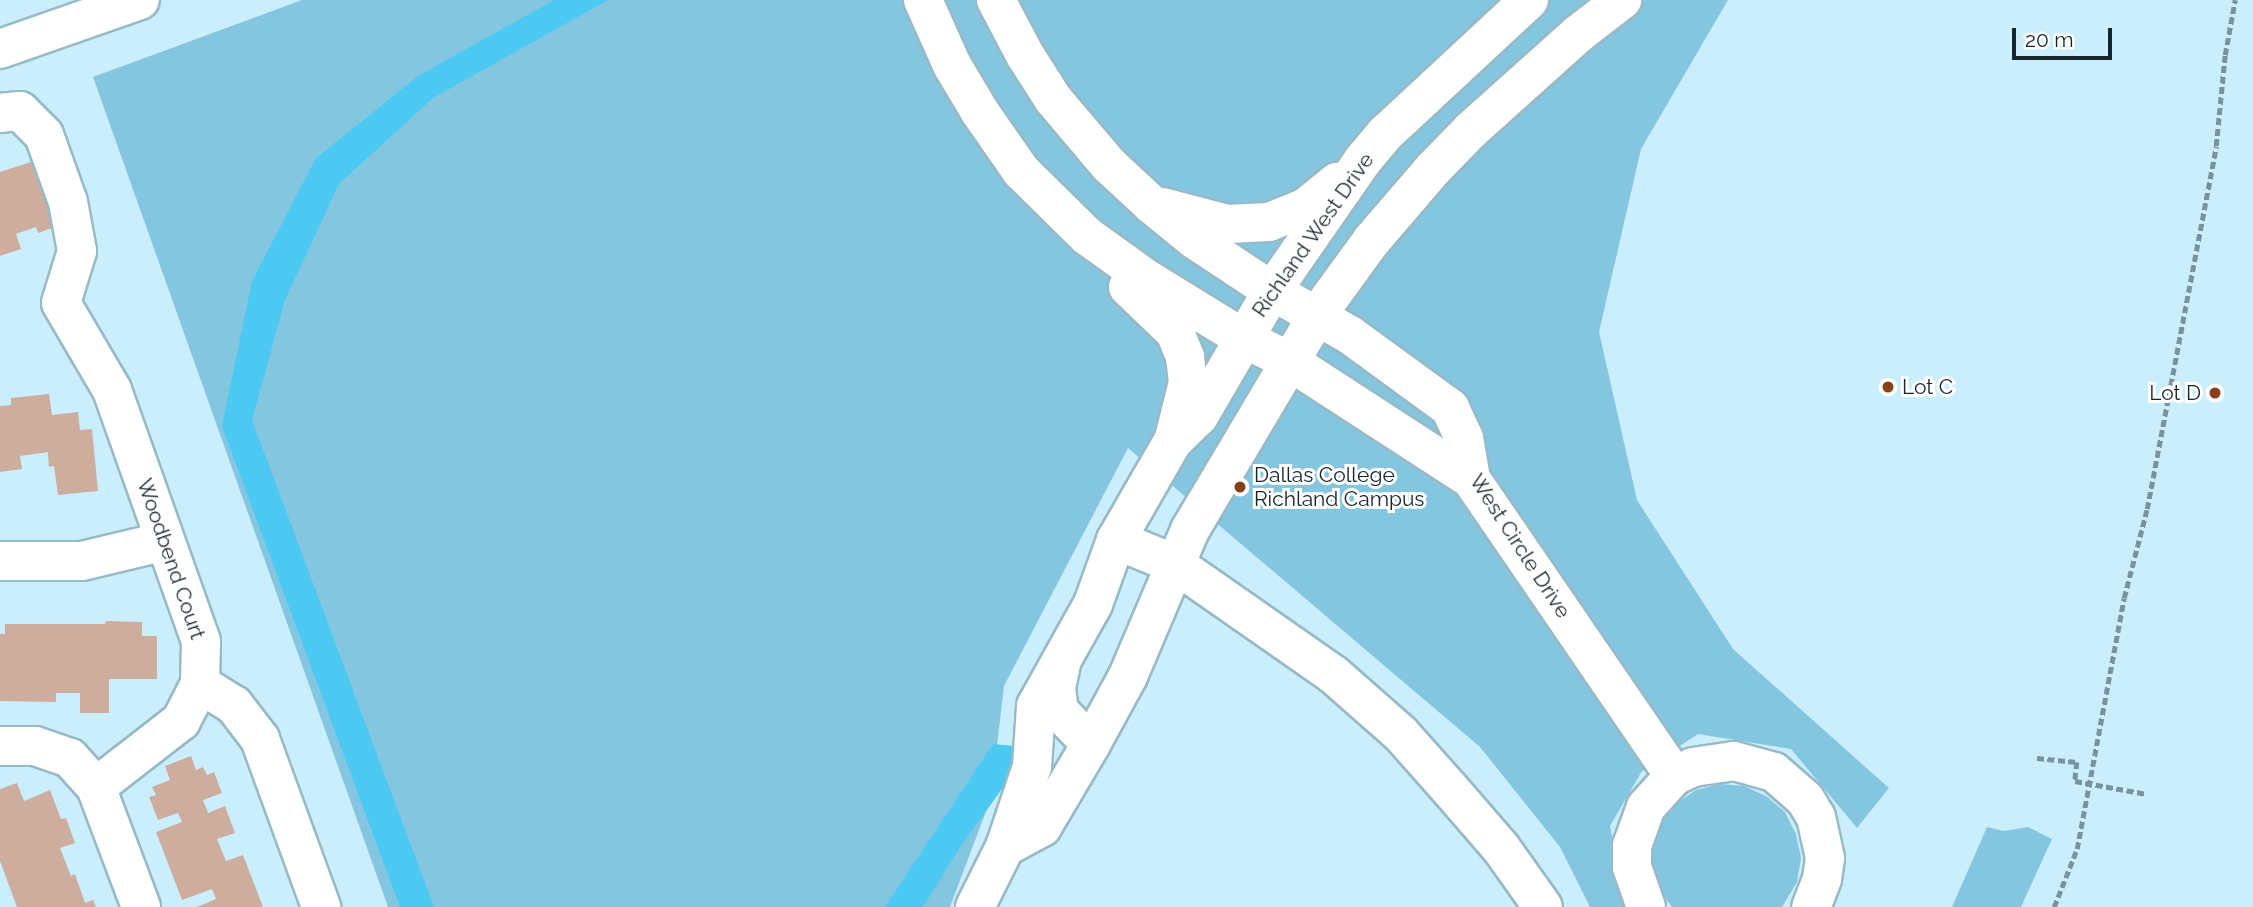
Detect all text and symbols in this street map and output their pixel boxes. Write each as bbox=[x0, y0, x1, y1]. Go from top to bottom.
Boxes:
scale bar bbox=[2015, 14, 2115, 58]
text: 20 m bbox=[2025, 27, 2073, 52]
street label: Richland West Drive bbox=[1247, 148, 1379, 322]
place label: Lot C bbox=[1902, 374, 1953, 400]
marker: Lot C bbox=[1880, 379, 1896, 395]
place label: Lot D bbox=[2149, 380, 2201, 406]
marker: Lot D bbox=[2207, 385, 2223, 401]
place label: Dallas College Richland Campus bbox=[1254, 462, 1424, 512]
street label: West Circle Drive bbox=[1464, 469, 1576, 623]
street label: Woodbend Court bbox=[132, 475, 210, 643]
marker: Dallas College Richland Campus bbox=[1232, 479, 1248, 495]

